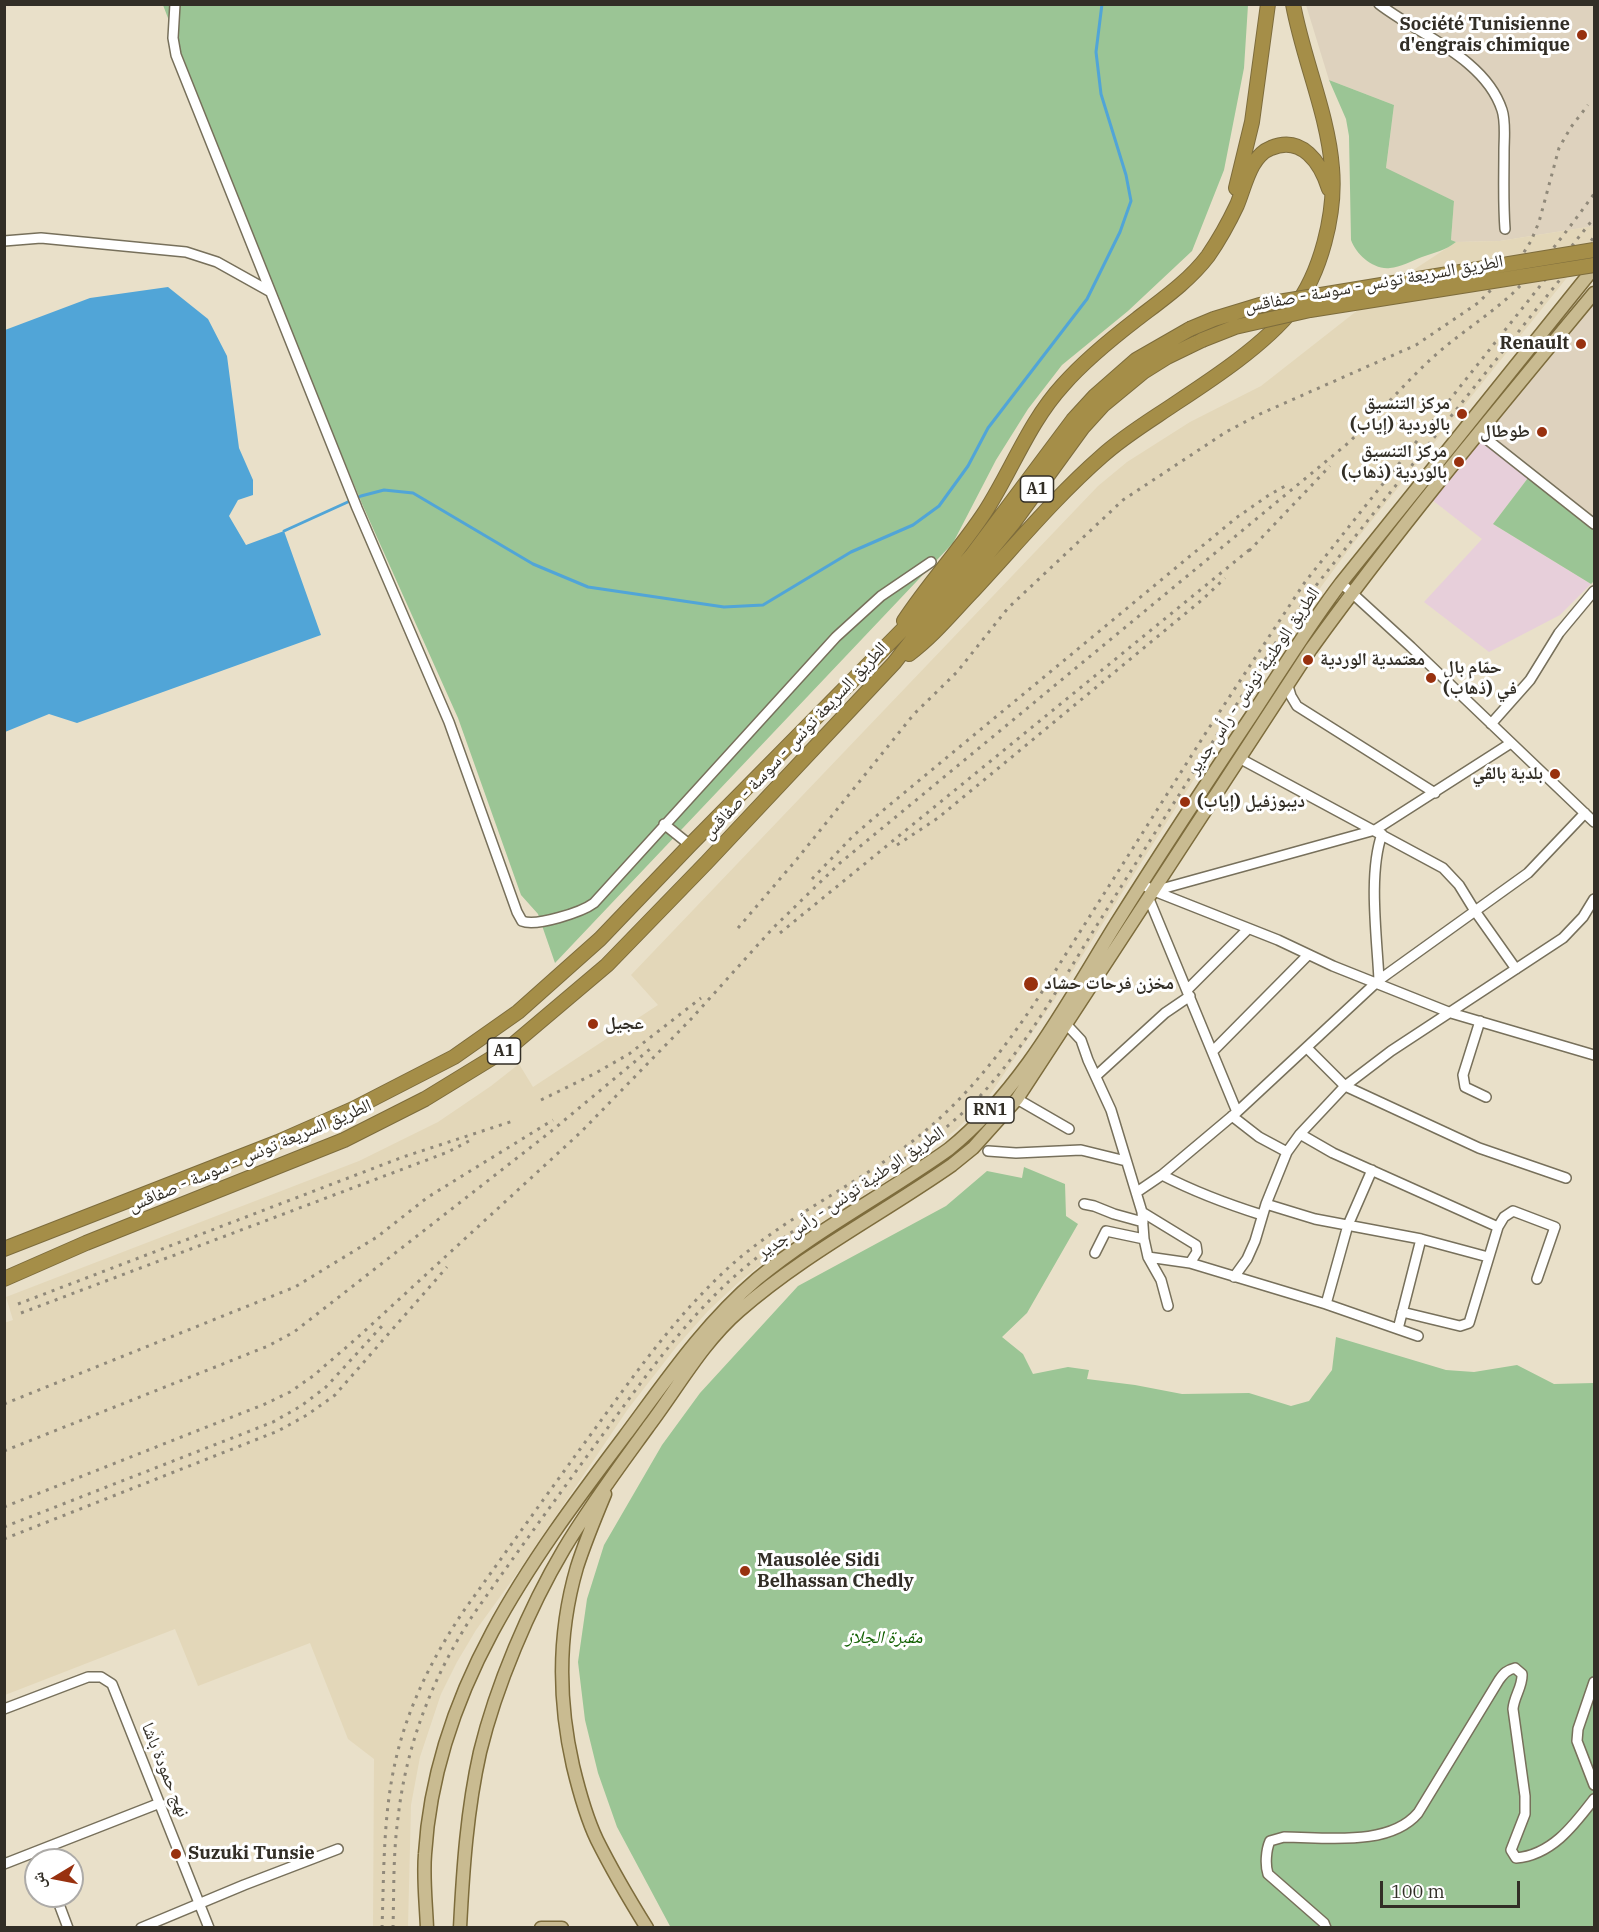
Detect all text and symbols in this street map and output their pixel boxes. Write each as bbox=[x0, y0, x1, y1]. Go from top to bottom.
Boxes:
place label: Société Tunisienne d'engrais chimique bbox=[1399, 14, 1570, 57]
marker: Société Tunisienne d'engrais chimique bbox=[1575, 28, 1589, 42]
street label: الطريق السريعة تونس - سوسة - صفاقس bbox=[1243, 251, 1505, 317]
place label: Renault bbox=[1500, 333, 1569, 355]
marker: Renault bbox=[1574, 337, 1588, 351]
place label: مركز التنسيق بالوردية (إياب) bbox=[1350, 393, 1450, 436]
marker: مركز التنسيق بالوردية (إياب) bbox=[1455, 407, 1469, 421]
place label: طوطال bbox=[1480, 421, 1530, 443]
marker: طوطال bbox=[1535, 425, 1549, 439]
place label: مركز التنسيق بالوردية (ذهاب) bbox=[1341, 441, 1447, 484]
marker: مركز التنسيق بالوردية (ذهاب) bbox=[1452, 455, 1466, 469]
road number: A1 bbox=[1020, 476, 1054, 502]
street label: الطريق الوطنية تونس - رأس جدير bbox=[1183, 583, 1325, 779]
street label: الطريق السريعة تونس - سوسة - صفاقس bbox=[698, 638, 892, 844]
place label: معتمدية الوردية bbox=[1320, 649, 1425, 671]
marker: معتمدية الوردية bbox=[1301, 653, 1315, 667]
place label: حمّام بال في (ذهاب) bbox=[1443, 657, 1517, 700]
marker: حمّام بال في (ذهاب) bbox=[1424, 671, 1438, 685]
place label: بلدية بالڤي bbox=[1472, 763, 1543, 785]
marker: بلدية بالڤي bbox=[1548, 767, 1562, 781]
place label: ديبوزفيل (إياب) bbox=[1197, 791, 1305, 813]
marker: ديبوزفيل (إياب) bbox=[1178, 795, 1192, 809]
place label: مخزن فرحات حشاد bbox=[1044, 973, 1174, 995]
marker: مخزن فرحات حشاد bbox=[1022, 975, 1040, 993]
place label: عجيل bbox=[605, 1013, 644, 1035]
marker: عجيل bbox=[586, 1017, 600, 1031]
road number: A1 bbox=[488, 1038, 520, 1064]
street label: الطريق السريعة تونس - سوسة - صفاقس bbox=[125, 1095, 375, 1217]
road number: RN1 bbox=[966, 1097, 1014, 1123]
street label: الطريق الوطنية تونس - رأس جدير bbox=[753, 1122, 949, 1264]
place label: Mausolée Sidi Belhassan Chedly bbox=[757, 1550, 914, 1592]
marker: Mausolée Sidi Belhassan Chedly bbox=[738, 1564, 752, 1578]
park label: مقبرة الجلاز bbox=[846, 1627, 922, 1649]
street label: نهج حمودة باشا bbox=[136, 1720, 194, 1820]
place label: Suzuki Tunsie bbox=[188, 1843, 315, 1865]
marker: Suzuki Tunsie bbox=[169, 1847, 183, 1861]
north arrow bbox=[24, 1848, 84, 1908]
scale bar bbox=[1383, 1869, 1522, 1907]
text: ش bbox=[27, 1871, 50, 1891]
text: 100 m bbox=[1391, 1880, 1445, 1903]

